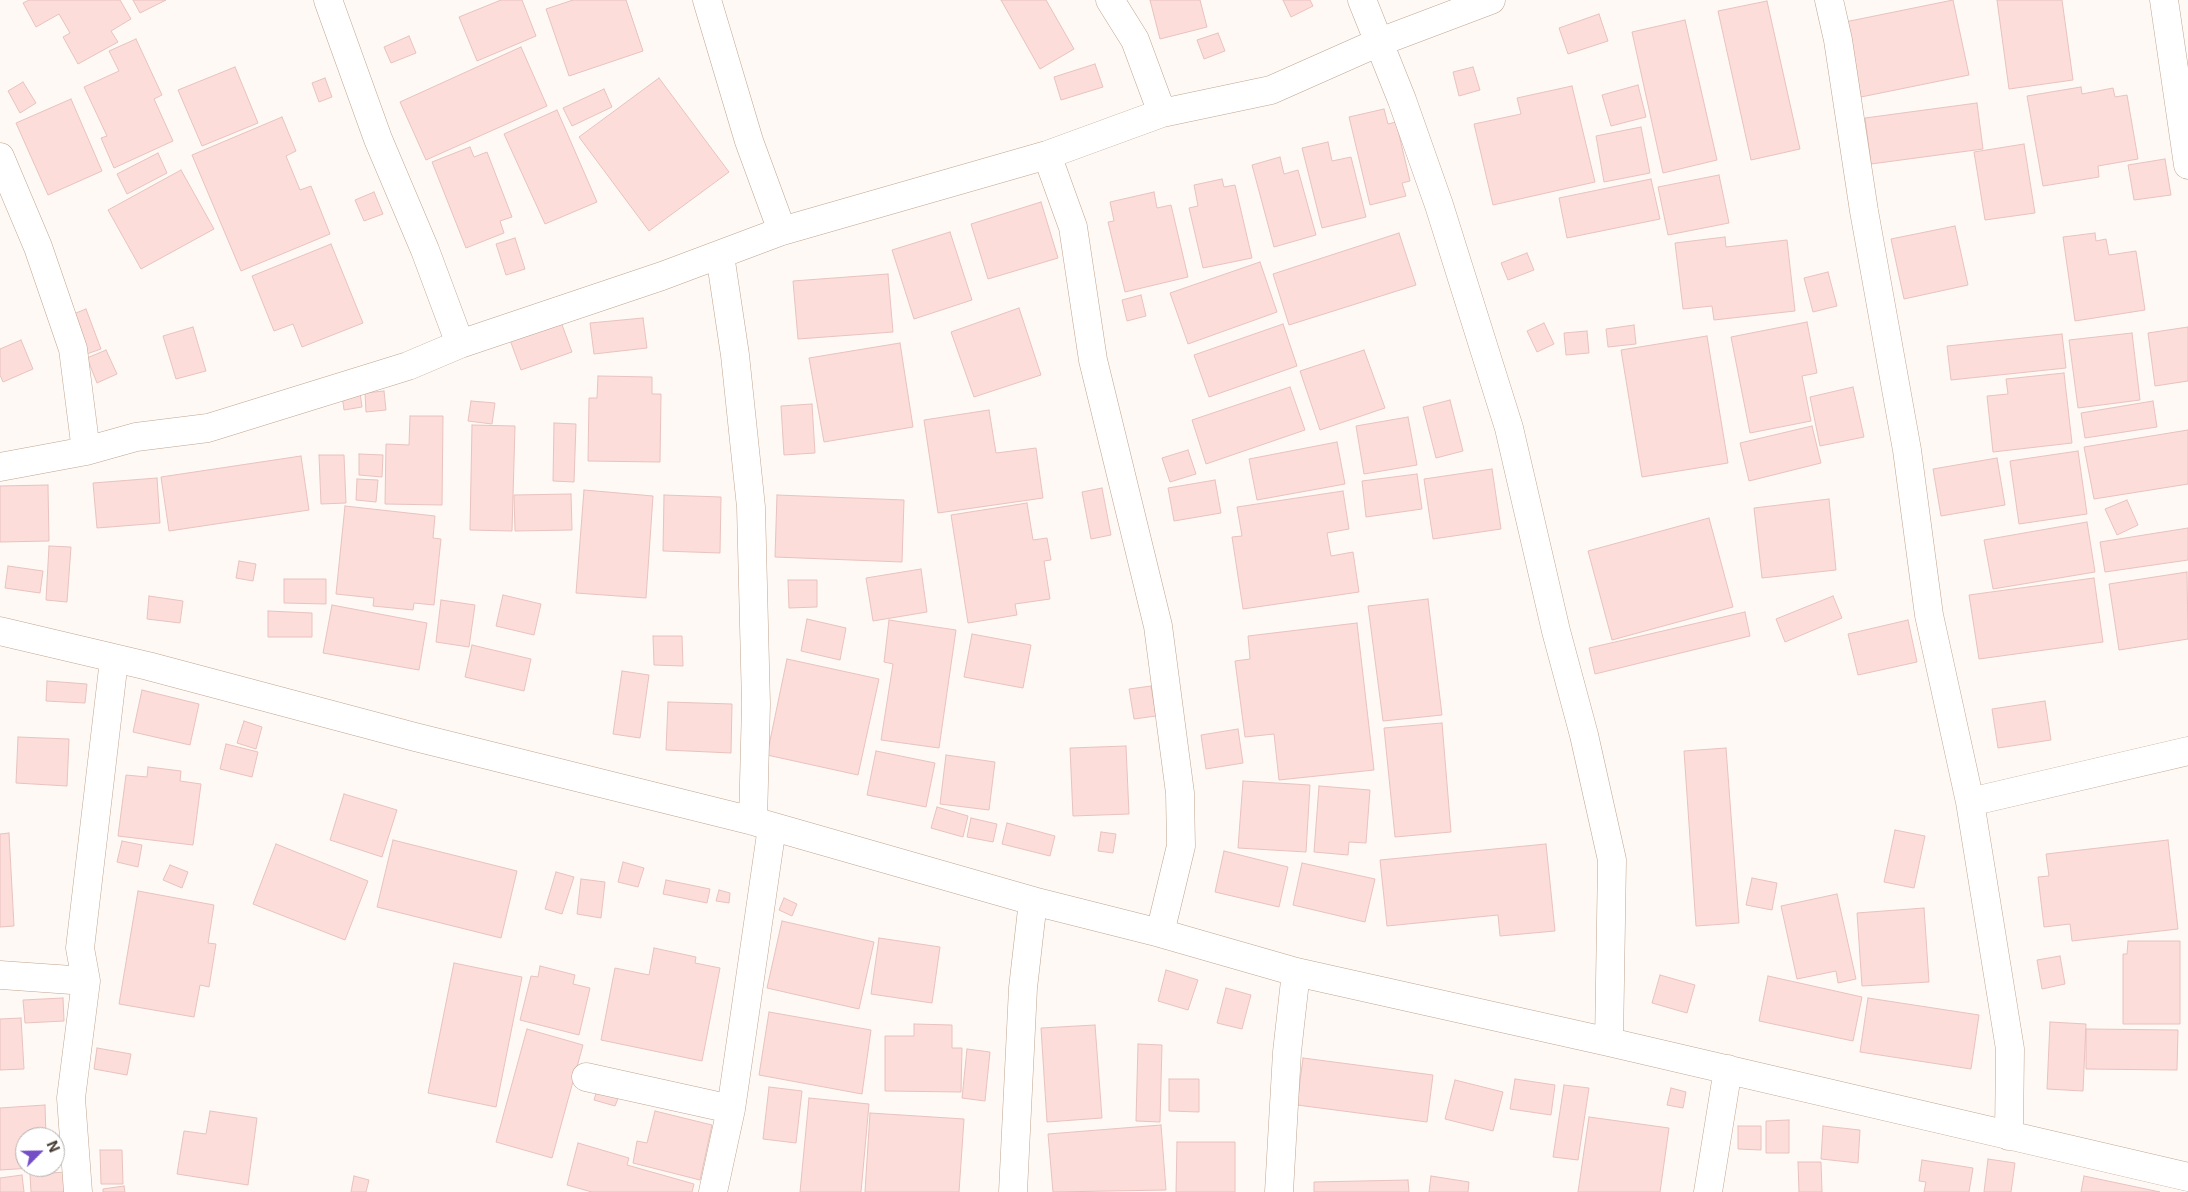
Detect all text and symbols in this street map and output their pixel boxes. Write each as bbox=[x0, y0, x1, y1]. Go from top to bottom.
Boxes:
north arrow bbox=[15, 1127, 65, 1177]
text: N bbox=[43, 1138, 63, 1155]

